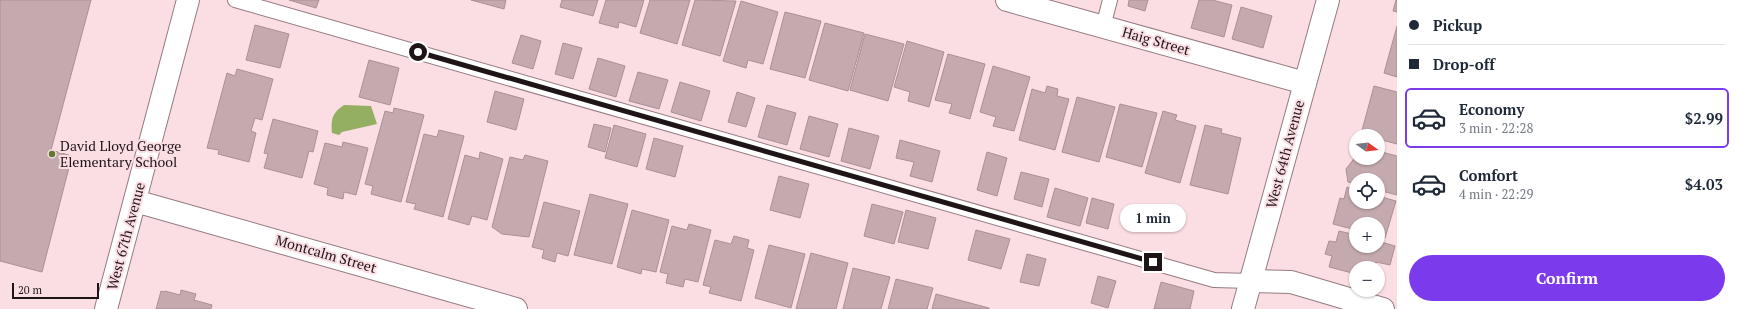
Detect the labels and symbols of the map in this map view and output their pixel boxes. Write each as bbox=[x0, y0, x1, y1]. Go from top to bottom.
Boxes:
street label: Haig Street bbox=[1120, 22, 1193, 59]
route start bbox=[409, 43, 427, 61]
street label: West 64th Avenue bbox=[1261, 98, 1308, 210]
north arrow bbox=[1349, 129, 1385, 165]
place label: David Lloyd George Elementary School bbox=[60, 136, 181, 171]
marker: David Lloyd George Elementary School bbox=[47, 149, 57, 159]
street label: West 67th Avenue bbox=[102, 180, 149, 292]
callout: 1 min bbox=[1120, 204, 1186, 232]
street label: Montcalm Street bbox=[274, 230, 380, 277]
route end bbox=[1144, 253, 1162, 271]
scale bar bbox=[12, 281, 99, 300]

